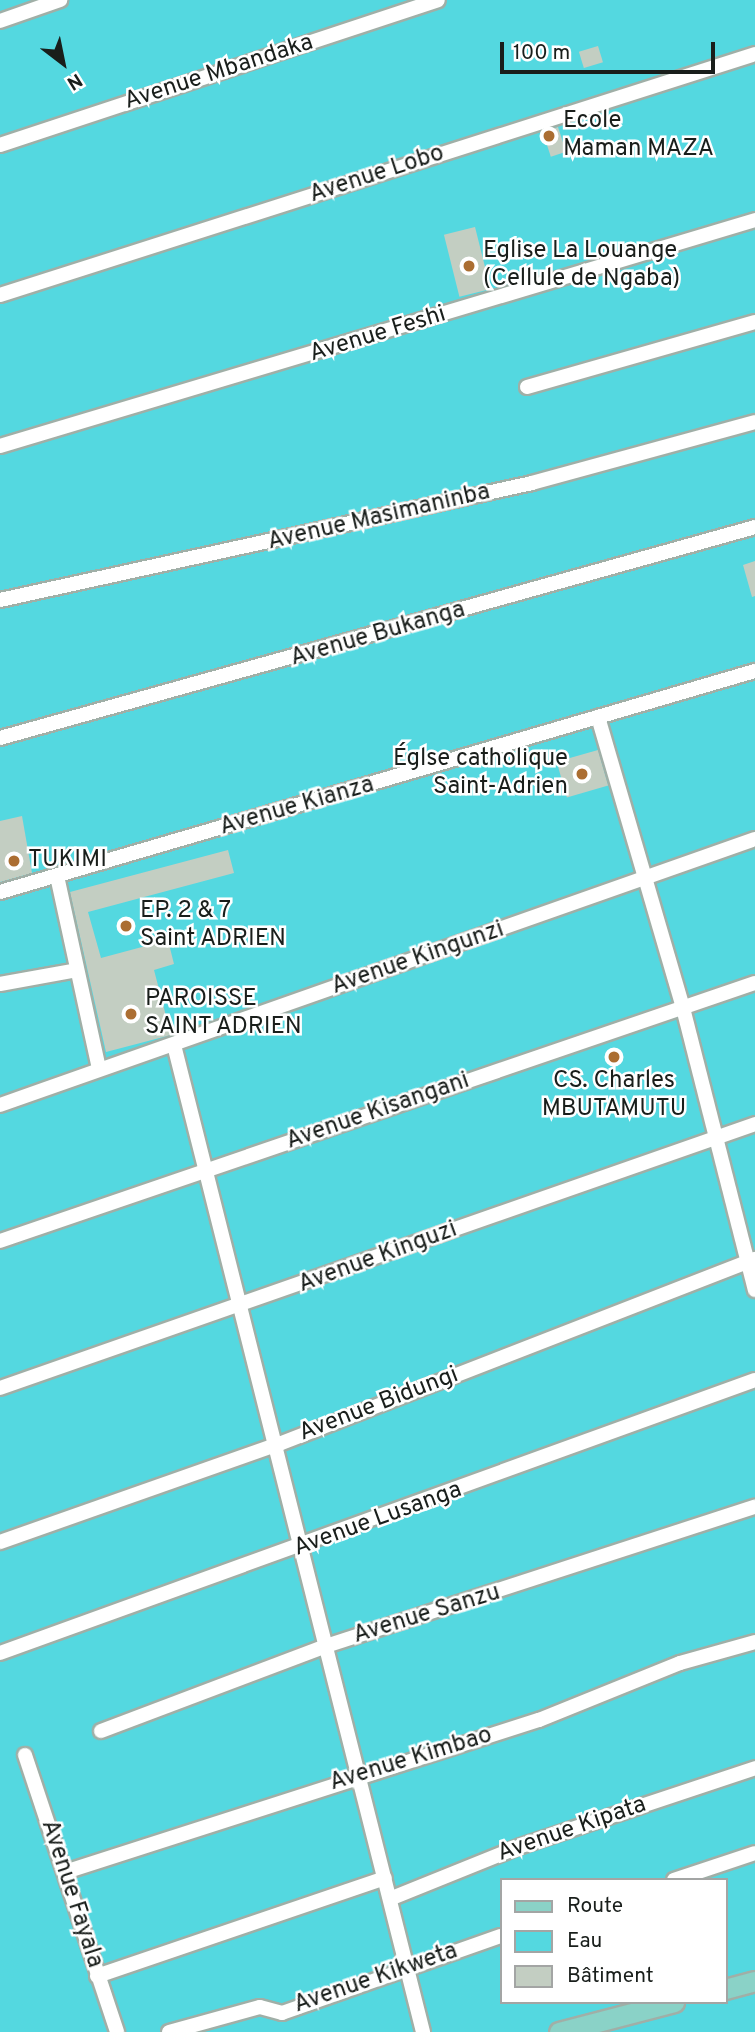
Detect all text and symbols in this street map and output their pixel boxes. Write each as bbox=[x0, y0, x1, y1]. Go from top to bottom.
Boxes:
north arrow bbox=[28, 28, 98, 98]
scale bar bbox=[503, 28, 718, 72]
street label: Avenue Mbandaka bbox=[121, 29, 317, 117]
text: 100 m bbox=[513, 40, 570, 67]
text: N bbox=[62, 67, 86, 95]
place label: Ecole Maman MAZA bbox=[563, 108, 714, 164]
marker: Ecole Maman MAZA bbox=[541, 128, 557, 144]
street label: Avenue Lobo bbox=[306, 140, 448, 210]
place label: Eglise La Louange (Cellule de Ngaba) bbox=[483, 238, 680, 294]
marker: Eglise La Louange (Cellule de Ngaba) bbox=[461, 258, 477, 274]
street label: Avenue Feshi bbox=[306, 301, 450, 369]
street label: Avenue Masimaninba bbox=[265, 478, 493, 558]
street label: Avenue Bukanga bbox=[287, 596, 469, 674]
place label: Églse catholique Saint-Adrien bbox=[393, 746, 568, 802]
marker: Églse catholique Saint-Adrien bbox=[574, 766, 590, 782]
street label: Avenue Kianza bbox=[217, 771, 377, 843]
place label: TUKIMI bbox=[28, 847, 107, 875]
marker: TUKIMI bbox=[6, 853, 22, 869]
place label: EP. 2 & 7 Saint ADRIEN bbox=[140, 898, 287, 954]
street label: Avenue Kingunzi bbox=[328, 916, 508, 1002]
marker: EP. 2 & 7 Saint ADRIEN bbox=[118, 918, 134, 934]
place label: PAROISSE SAINT ADRIEN bbox=[145, 986, 304, 1042]
marker: PAROISSE SAINT ADRIEN bbox=[123, 1006, 139, 1022]
marker: CS. Charles MBUTAMUTU bbox=[606, 1049, 622, 1065]
street label: Avenue Kisangani bbox=[283, 1067, 473, 1157]
place label: CS. Charles MBUTAMUTU bbox=[542, 1068, 686, 1124]
street label: Avenue Kinguzi bbox=[295, 1216, 461, 1300]
street label: Avenue Bidungi bbox=[295, 1361, 463, 1449]
street label: Avenue Lusanga bbox=[290, 1476, 466, 1564]
street label: Avenue Sanzu bbox=[350, 1579, 504, 1651]
street label: Avenue Kimbao bbox=[326, 1722, 496, 1798]
street label: Avenue Kipata bbox=[494, 1791, 650, 1869]
street label: Avenue Fayala bbox=[34, 1816, 108, 1972]
legend bbox=[500, 1878, 727, 2004]
text: Route bbox=[567, 1893, 623, 1920]
text: Eau bbox=[567, 1928, 602, 1955]
street label: Avenue Kikweta bbox=[290, 1938, 462, 2020]
text: Bâtiment bbox=[567, 1963, 654, 1990]

